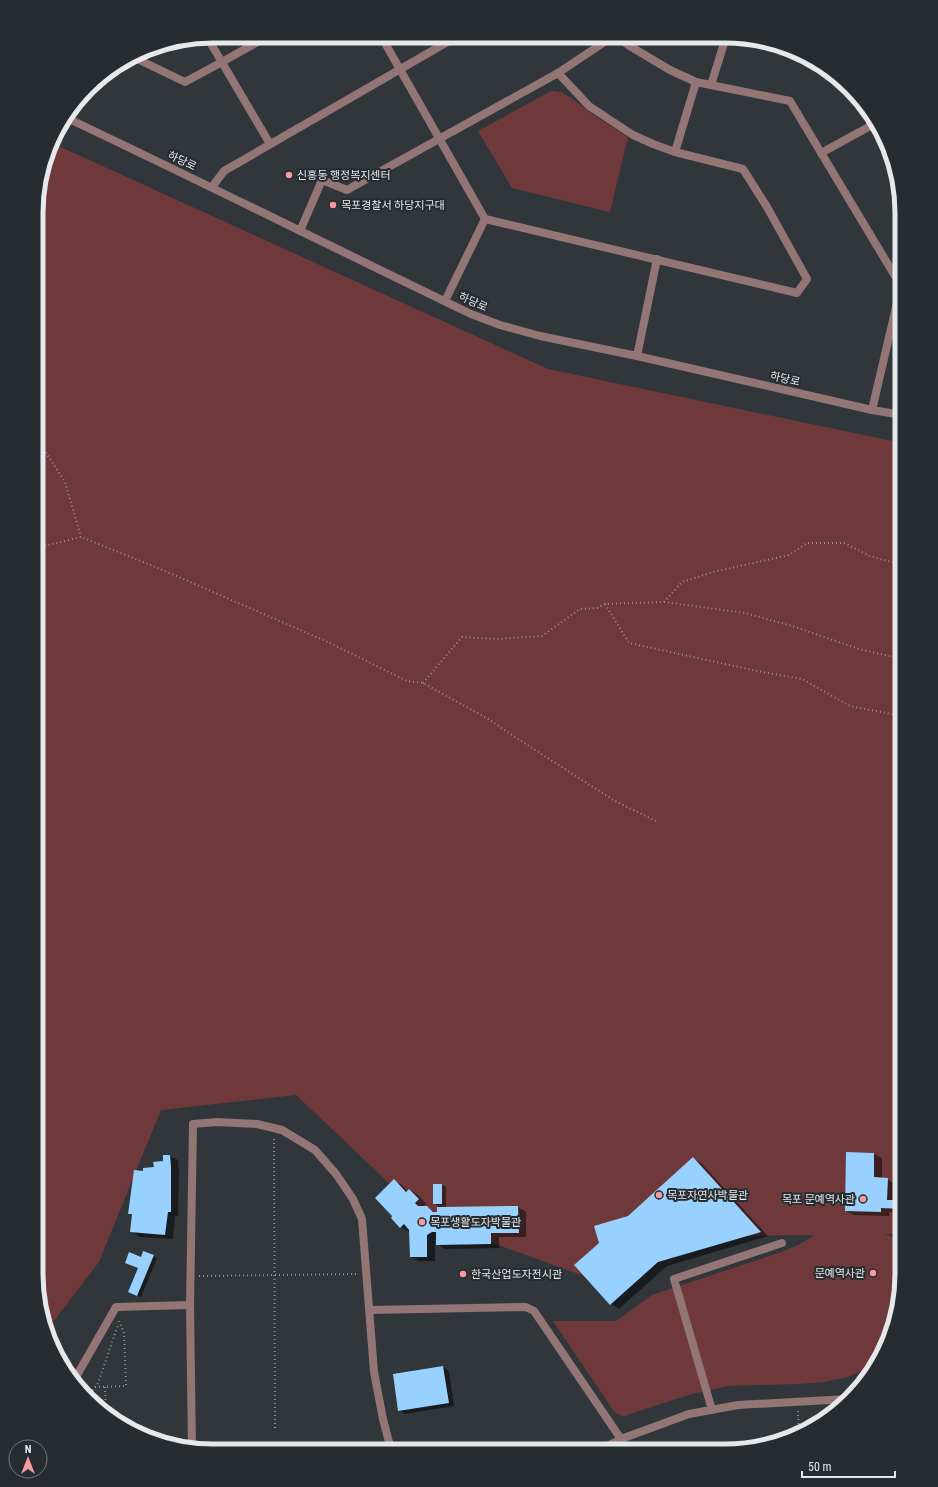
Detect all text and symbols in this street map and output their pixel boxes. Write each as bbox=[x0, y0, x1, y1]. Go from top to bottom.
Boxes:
street label: 하당로 bbox=[165, 149, 199, 173]
place label: 신흥동 행정복지센터 bbox=[297, 169, 391, 182]
marker: 신흥동 행정복지센터 bbox=[284, 170, 294, 180]
place label: 목포경찰서 하당지구대 bbox=[341, 199, 445, 212]
marker: 목포경찰서 하당지구대 bbox=[328, 200, 338, 210]
street label: 하당로 bbox=[456, 290, 490, 314]
street label: 하당로 bbox=[769, 369, 801, 389]
place label: 목포자연사박물관 bbox=[667, 1189, 748, 1202]
marker: 목포자연사박물관 bbox=[654, 1190, 664, 1200]
place label: 목포 문예역사관 bbox=[782, 1193, 855, 1206]
marker: 목포 문예역사관 bbox=[858, 1194, 868, 1204]
place label: 목포생활도자박물관 bbox=[430, 1216, 521, 1229]
marker: 목포생활도자박물관 bbox=[417, 1217, 427, 1227]
place label: 문예역사관 bbox=[814, 1267, 865, 1280]
place label: 한국산업도자전시관 bbox=[471, 1268, 562, 1281]
marker: 문예역사관 bbox=[868, 1268, 878, 1278]
marker: 한국산업도자전시관 bbox=[458, 1269, 468, 1279]
north arrow bbox=[8, 1439, 48, 1479]
text: N bbox=[25, 1443, 32, 1456]
scale bar bbox=[802, 1453, 895, 1479]
text: 50 m bbox=[808, 1460, 832, 1474]

